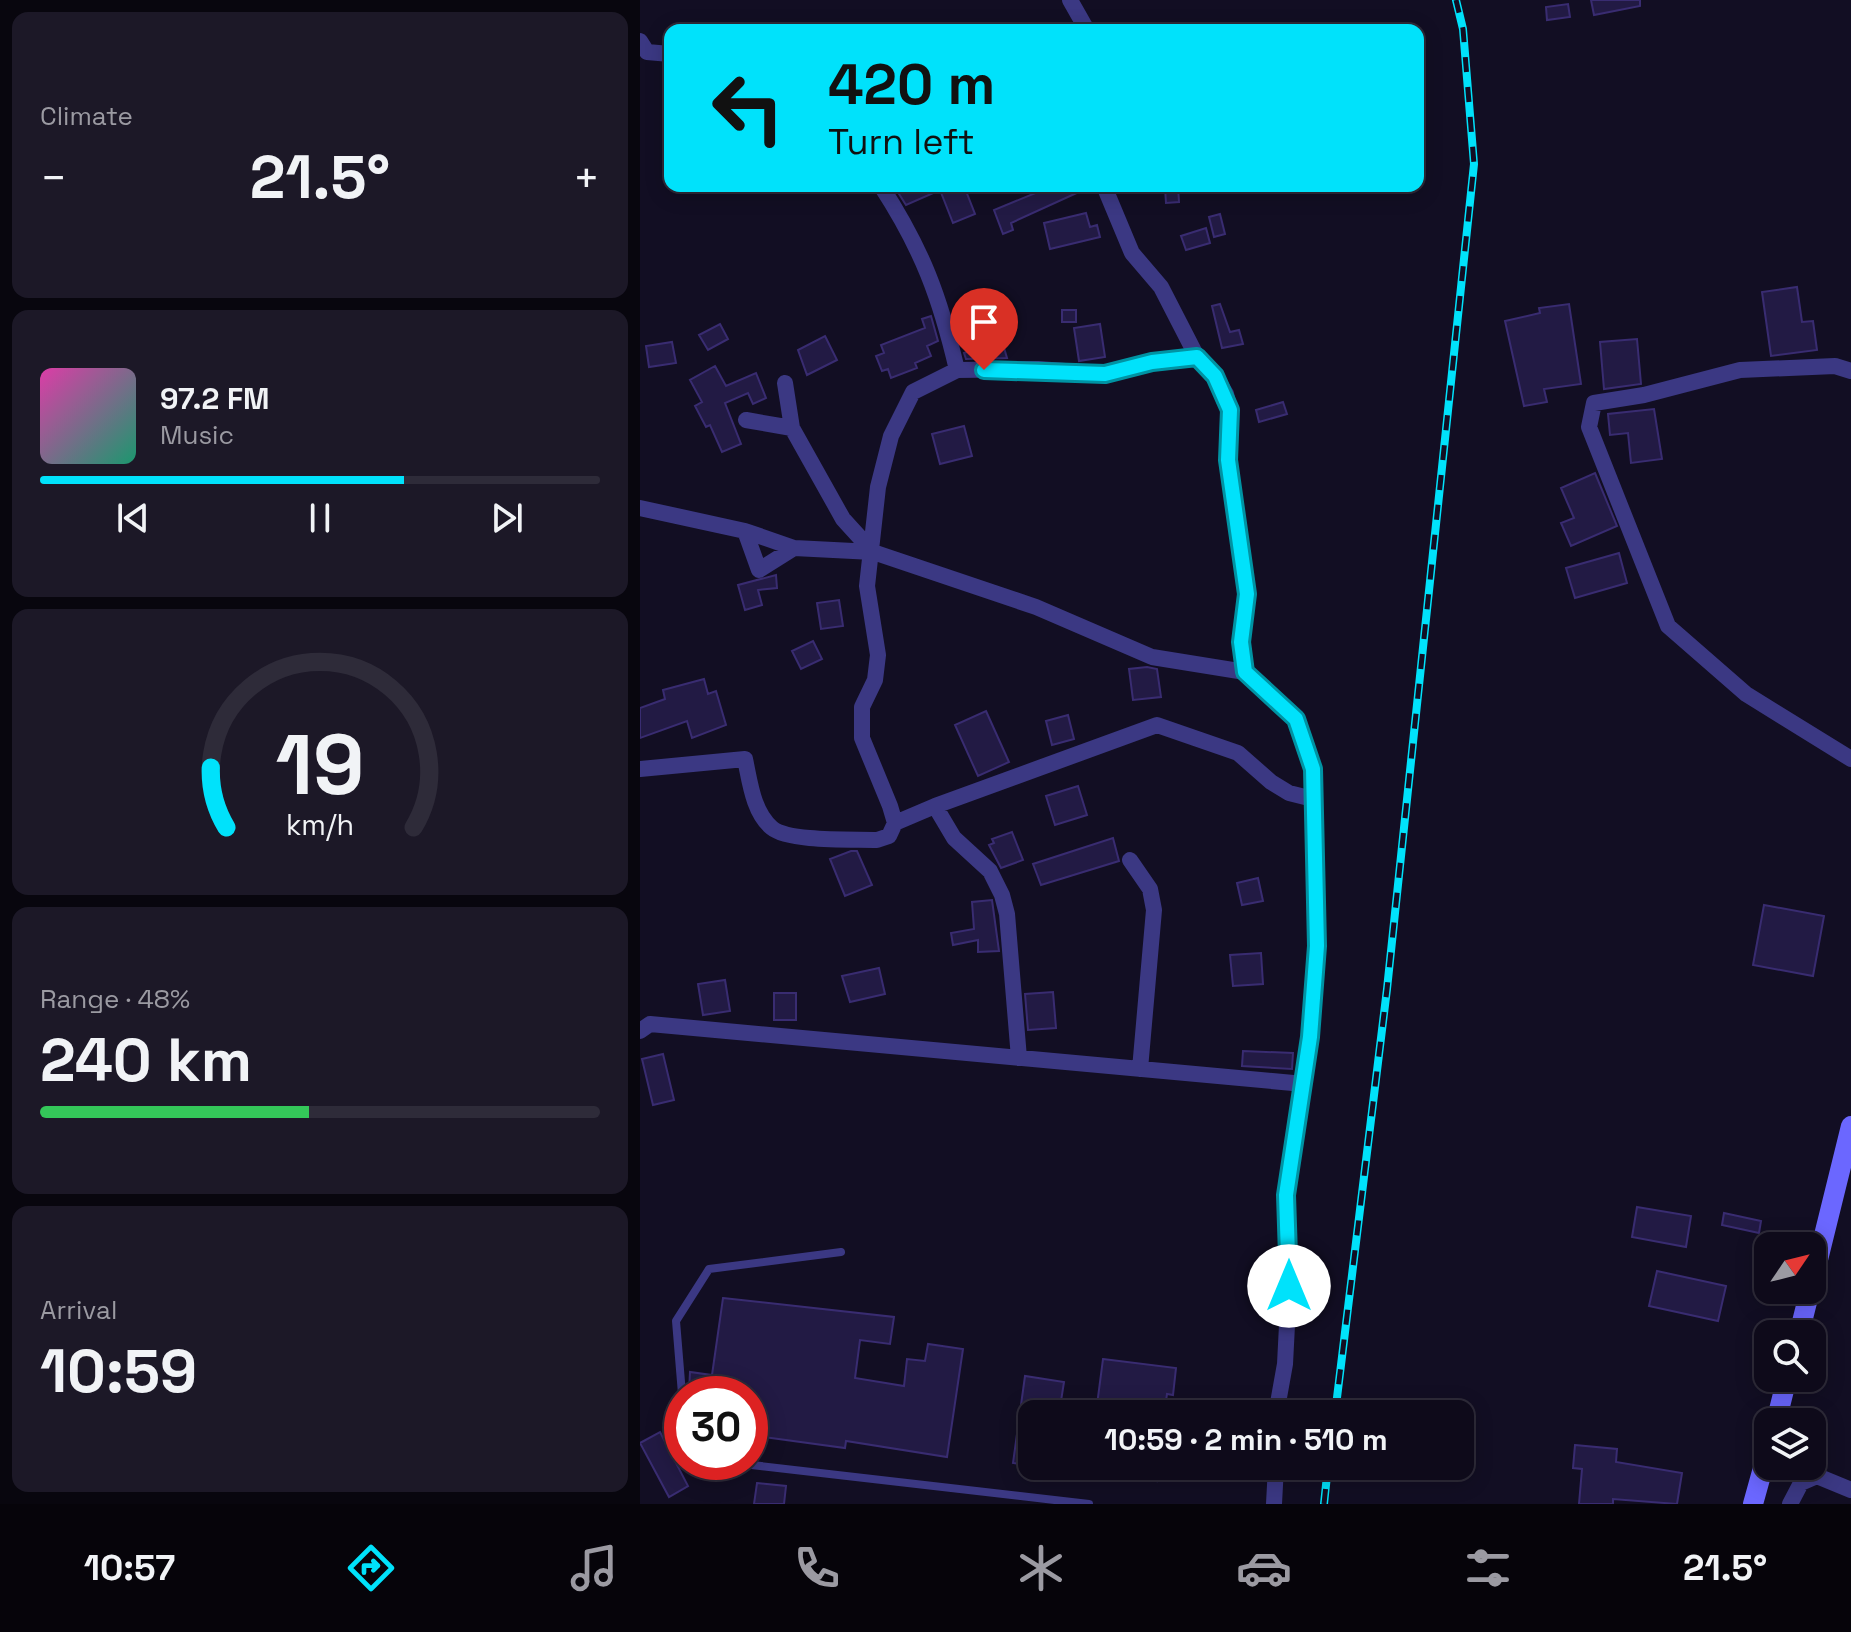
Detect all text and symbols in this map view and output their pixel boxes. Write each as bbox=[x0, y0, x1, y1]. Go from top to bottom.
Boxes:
text: 420 m bbox=[828, 49, 995, 120]
icon: left bbox=[696, 56, 800, 160]
text: Climate bbox=[40, 99, 133, 133]
text: Turn left bbox=[828, 119, 975, 165]
text: 21.5° bbox=[250, 139, 390, 216]
text: − bbox=[40, 150, 67, 206]
text: + bbox=[573, 150, 600, 206]
pin bbox=[950, 288, 1018, 370]
icon: arrive bbox=[962, 300, 1006, 344]
text: 97.2 FM bbox=[160, 379, 269, 418]
text: Music bbox=[160, 418, 234, 452]
icon: previous bbox=[111, 496, 155, 540]
icon: pause bbox=[298, 496, 342, 540]
icon: next bbox=[485, 496, 529, 540]
text: 19 bbox=[275, 712, 365, 818]
text: km/h bbox=[286, 807, 354, 843]
text: Range · 48% bbox=[40, 982, 190, 1016]
text: 240 km bbox=[40, 1022, 252, 1099]
north arrow bbox=[1754, 1232, 1826, 1304]
map controls bbox=[1754, 1232, 1826, 1480]
position arrow bbox=[1247, 1244, 1331, 1328]
text: Arrival bbox=[40, 1293, 117, 1327]
button: search bbox=[1754, 1320, 1826, 1392]
text: 10:59 bbox=[40, 1333, 197, 1410]
speed limit sign: 30 bbox=[664, 1376, 768, 1480]
button: layers bbox=[1754, 1408, 1826, 1480]
text: 10:59 · 2 min · 510 m bbox=[1104, 1420, 1388, 1459]
icon: directions bbox=[343, 1540, 399, 1596]
icon: music bbox=[566, 1540, 622, 1596]
icon: phone bbox=[789, 1540, 845, 1596]
icon: climate bbox=[1013, 1540, 1069, 1596]
icon: car bbox=[1236, 1540, 1292, 1596]
icon: filters bbox=[1460, 1540, 1516, 1596]
text: 10:57 bbox=[84, 1545, 175, 1591]
text: 21.5° bbox=[1683, 1545, 1767, 1591]

